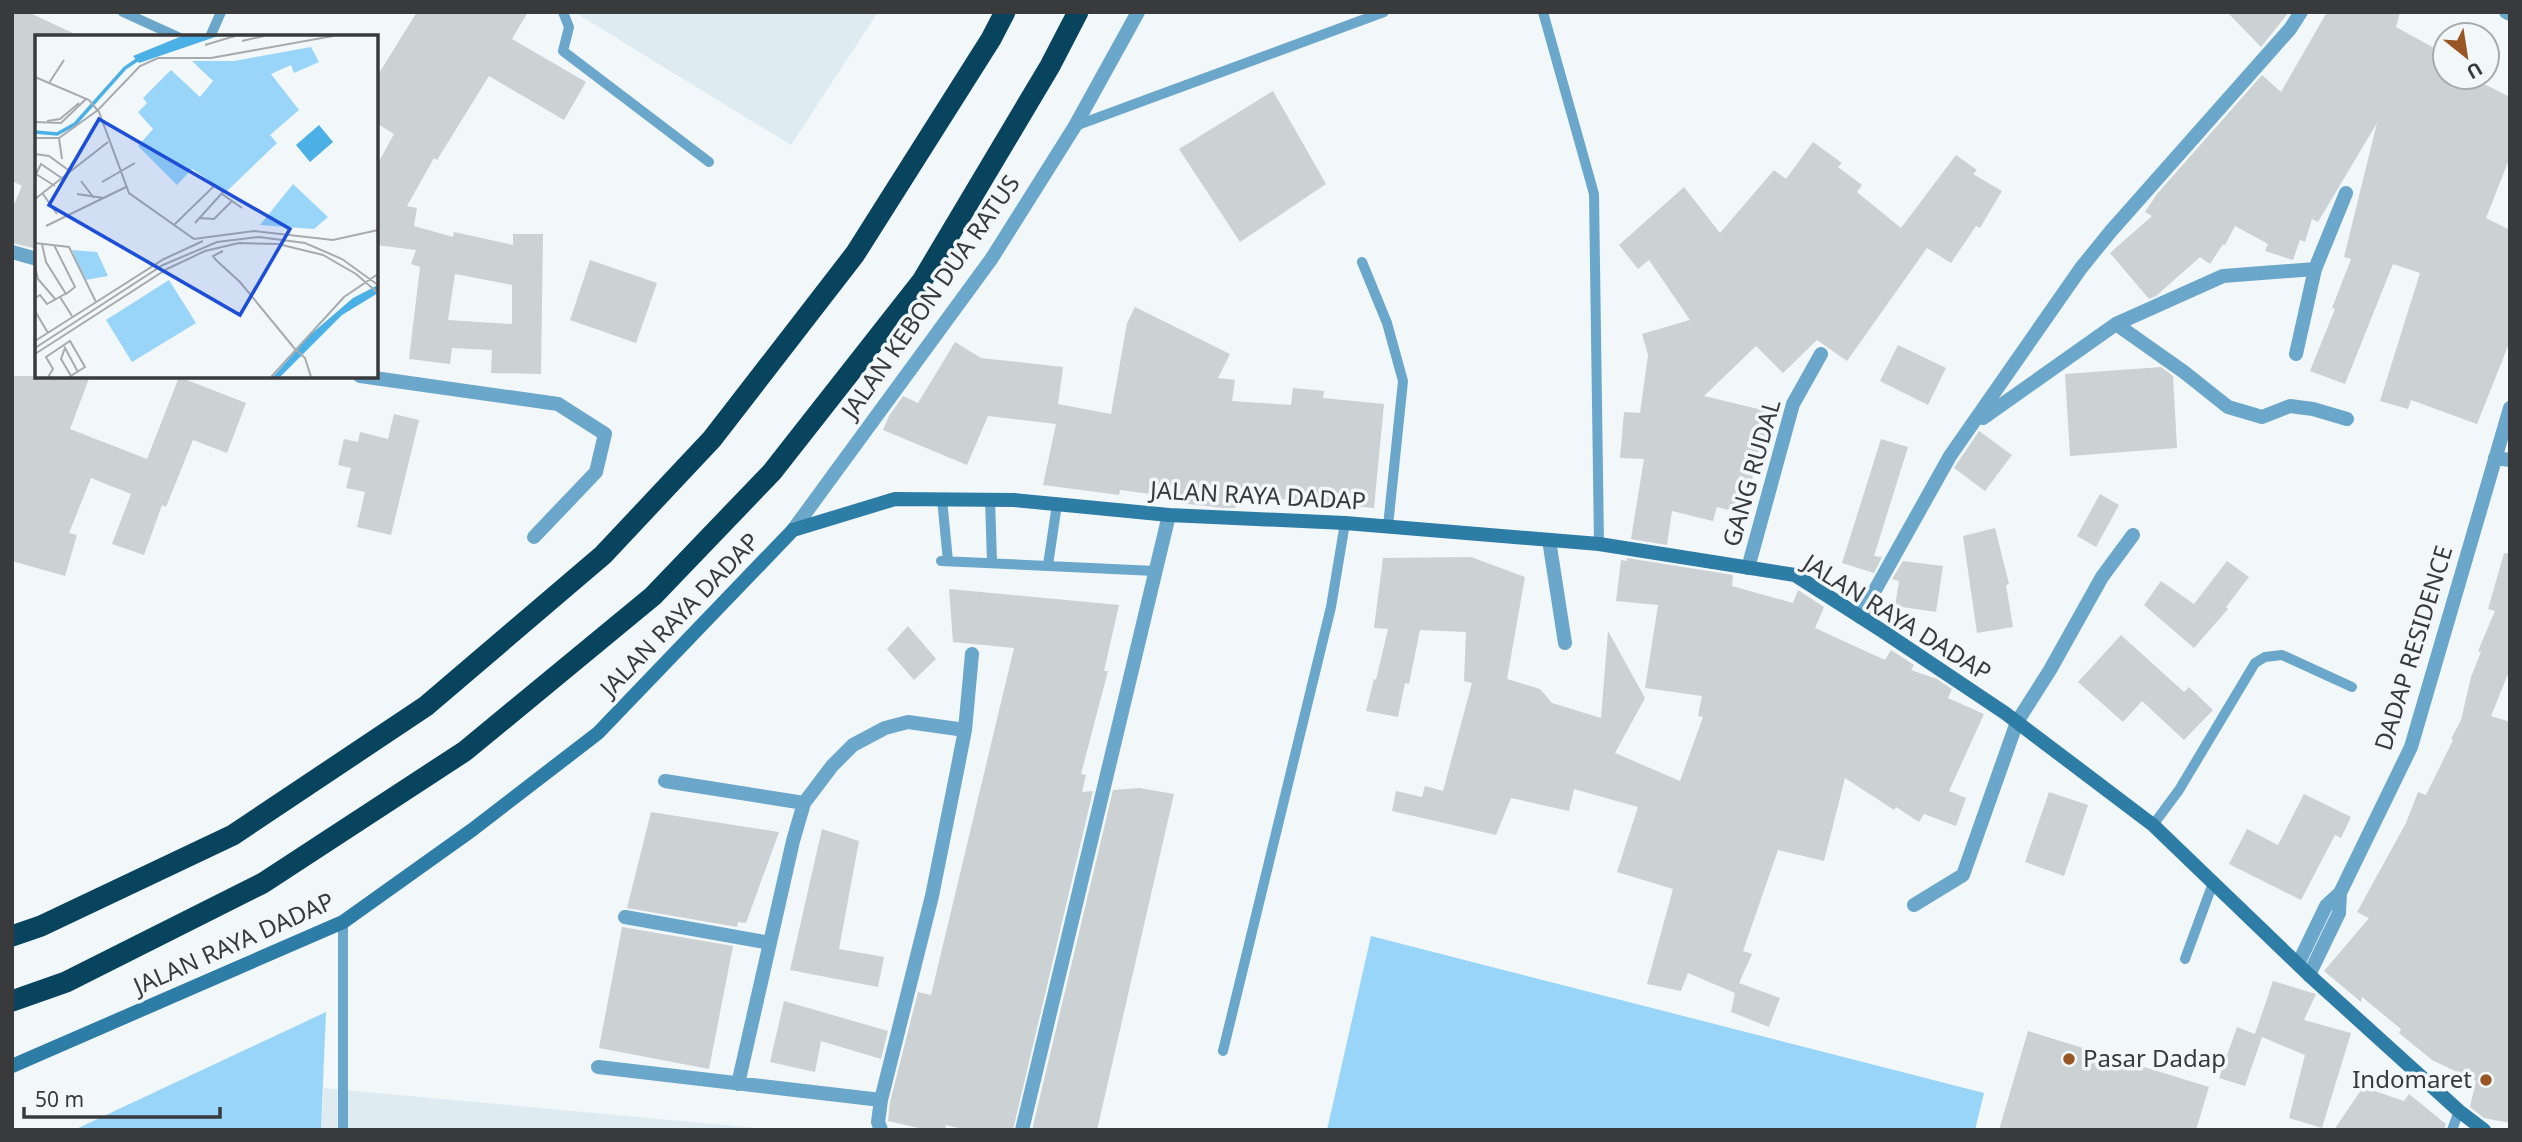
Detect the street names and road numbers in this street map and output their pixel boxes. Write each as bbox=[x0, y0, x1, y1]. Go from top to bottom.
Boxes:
street label: JALAN KEBON DUA RATUS bbox=[832, 168, 1027, 426]
street label: GANG RUDAL bbox=[1714, 395, 1787, 550]
street label: JALAN RAYA DADAP bbox=[1147, 472, 1367, 517]
street label: JALAN RAYA DADAP bbox=[591, 525, 766, 705]
street label: DADAP RESIDENCE bbox=[2366, 541, 2459, 754]
street label: JALAN RAYA DADAP bbox=[1796, 544, 1998, 688]
street label: JALAN RAYA DADAP bbox=[126, 884, 339, 1002]

